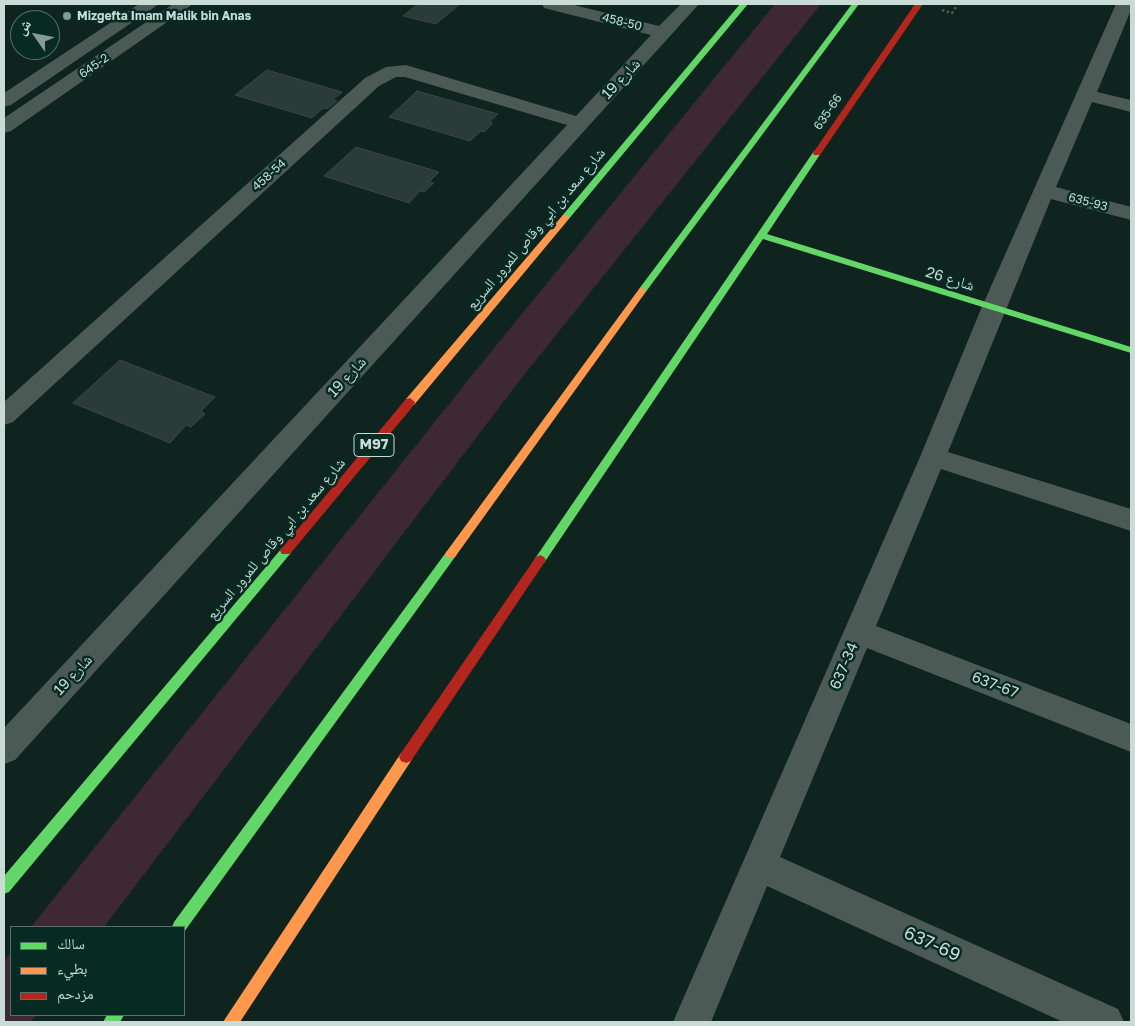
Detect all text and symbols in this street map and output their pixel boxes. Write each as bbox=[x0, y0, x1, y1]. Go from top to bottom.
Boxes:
place label: Mizgefta Imam Malik bin Anas bbox=[77, 9, 251, 23]
north arrow bbox=[10, 10, 60, 60]
marker: Mizgefta Imam Malik bin Anas bbox=[61, 10, 73, 22]
street label: 458-50 bbox=[601, 10, 643, 34]
text: ش bbox=[12, 16, 34, 38]
street label: 645-2 bbox=[76, 51, 112, 81]
street label: شارع 19 bbox=[598, 55, 644, 103]
street label: 635-66 bbox=[811, 91, 845, 133]
street label: شارع سعد بن ابي وقاص للمرور السريع bbox=[463, 144, 609, 314]
street label: 458-54 bbox=[249, 156, 289, 194]
street label: 635-93 bbox=[1067, 190, 1109, 214]
street label: شارع 26 bbox=[923, 263, 977, 295]
street label: شارع 19 bbox=[324, 353, 370, 401]
road number: M97 bbox=[354, 434, 394, 456]
street label: شارع سعد بن ابي وقاص للمرور السريع bbox=[203, 454, 349, 624]
street label: 637-34 bbox=[826, 640, 862, 692]
street label: شارع 19 bbox=[50, 651, 96, 699]
street label: 637-67 bbox=[969, 668, 1021, 702]
street label: 637-69 bbox=[900, 922, 964, 966]
legend bbox=[10, 926, 185, 1016]
text: سالك bbox=[57, 934, 85, 952]
text: بطيء bbox=[57, 959, 87, 977]
text: مزدحم bbox=[57, 984, 94, 1002]

